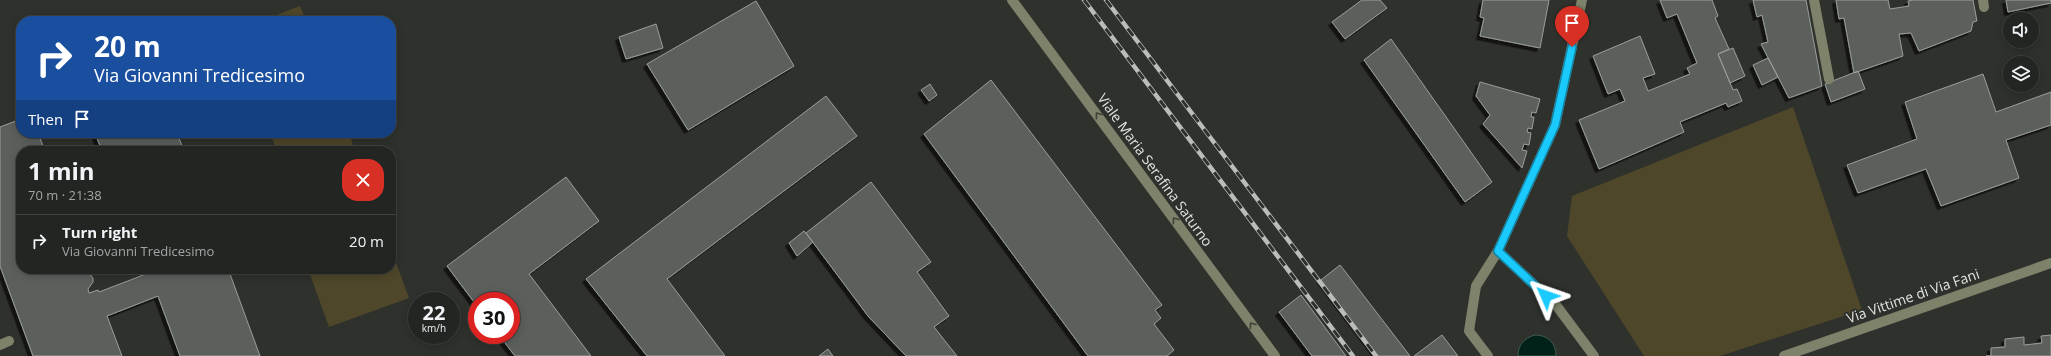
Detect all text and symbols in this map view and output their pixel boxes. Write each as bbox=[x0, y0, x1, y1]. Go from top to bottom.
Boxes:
pin bbox=[1555, 6, 1589, 47]
icon: arrive bbox=[1561, 12, 1583, 34]
map controls bbox=[2003, 12, 2039, 92]
button: sound bbox=[2003, 12, 2039, 48]
text: 20 m bbox=[94, 27, 161, 65]
icon: right bbox=[28, 32, 80, 84]
button: layers bbox=[2003, 56, 2039, 92]
text: Via Giovanni Tredicesimo bbox=[94, 63, 305, 87]
street label: Viale Maria Serafina Saturno bbox=[1093, 89, 1217, 250]
icon: arrive bbox=[71, 108, 93, 130]
text: Then bbox=[28, 109, 63, 129]
one-way arrow bbox=[1096, 113, 1103, 120]
text: 1 min bbox=[28, 154, 95, 187]
button: close bbox=[342, 159, 384, 201]
text: 70 m · 21:38 bbox=[28, 186, 102, 204]
one-way arrow bbox=[1172, 217, 1180, 224]
text: Turn right bbox=[62, 222, 137, 242]
icon: right bbox=[28, 230, 50, 252]
text: 20 m bbox=[349, 231, 384, 251]
text: Via Giovanni Tredicesimo bbox=[62, 242, 214, 260]
street label: Via Vittime di Via Fani bbox=[1844, 264, 1982, 327]
position arrow bbox=[1525, 275, 1567, 317]
speed limit sign: 30 bbox=[468, 292, 520, 344]
text: 22 bbox=[423, 299, 445, 326]
text: km/h bbox=[422, 321, 446, 335]
one-way arrow bbox=[1250, 322, 1257, 329]

